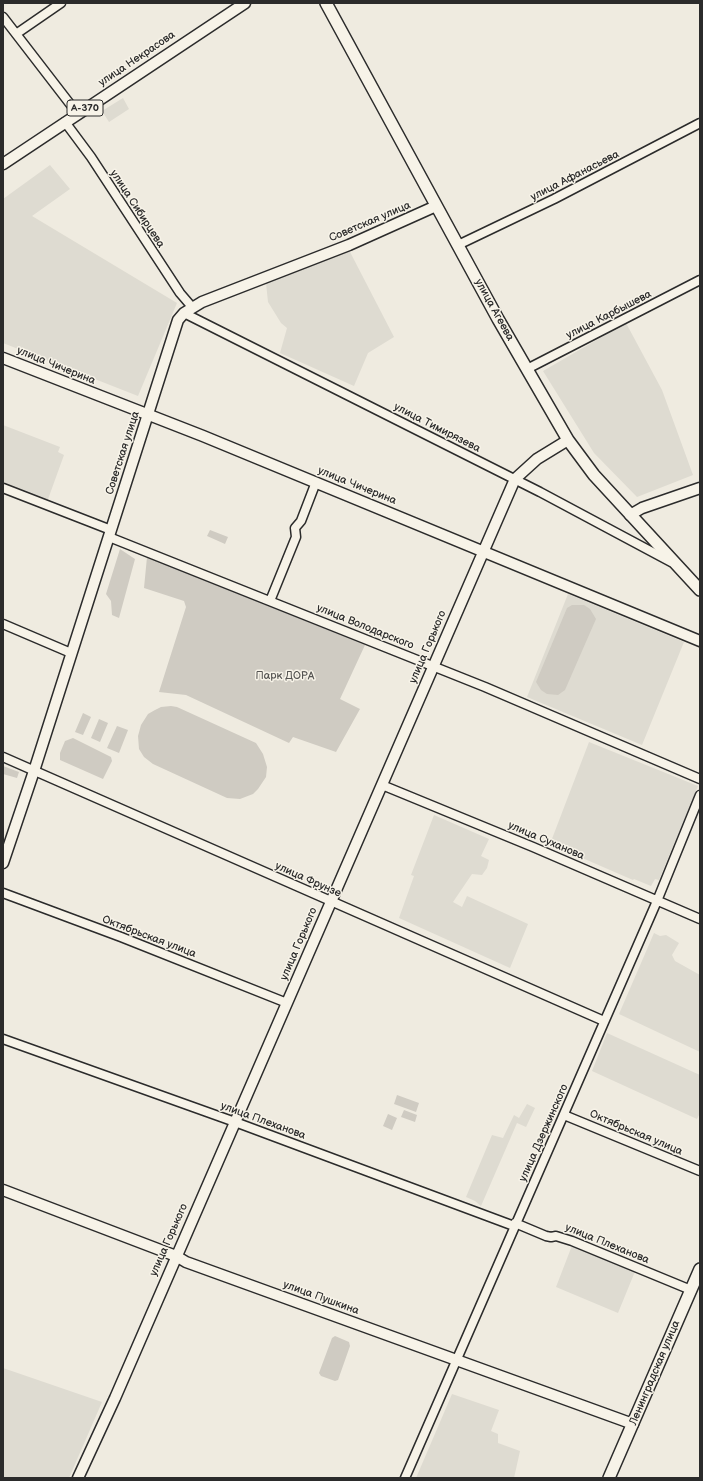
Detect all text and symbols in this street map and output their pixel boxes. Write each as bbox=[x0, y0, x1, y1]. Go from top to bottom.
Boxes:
street label: улица Некрасова bbox=[96, 28, 178, 90]
road number: А-370 bbox=[67, 100, 103, 116]
street label: улица Афанасьева bbox=[528, 148, 622, 204]
street label: улица Сибирцева bbox=[107, 168, 167, 250]
street label: Советская улица bbox=[327, 199, 413, 245]
street label: улица Агеева bbox=[472, 277, 516, 343]
street label: улица Карбышева bbox=[564, 288, 654, 342]
street label: улица Чичерина bbox=[15, 344, 97, 388]
street label: улица Тимирязева bbox=[392, 400, 482, 456]
street label: Советская улица bbox=[103, 410, 143, 496]
street label: улица Чичерина bbox=[316, 464, 398, 508]
street label: улица Володарского bbox=[314, 601, 416, 653]
street label: улица Горького bbox=[407, 609, 449, 685]
park label: Парк ДОРА bbox=[256, 669, 314, 683]
street label: улица Суханова bbox=[506, 819, 586, 863]
street label: улица Фрунзе bbox=[273, 860, 343, 900]
street label: улица Горького bbox=[278, 906, 320, 982]
street label: Октябрьская улица bbox=[100, 913, 198, 961]
street label: улица Дзержинского bbox=[517, 1082, 571, 1184]
street label: улица Плеханова bbox=[219, 1099, 307, 1143]
street label: Октябрьская улица bbox=[588, 1107, 684, 1159]
street label: улица Горького bbox=[147, 1202, 191, 1278]
street label: улица Плеханова bbox=[563, 1221, 651, 1267]
street label: улица Пушкина bbox=[281, 1278, 361, 1318]
street label: Ленинградская улица bbox=[627, 1319, 683, 1427]

